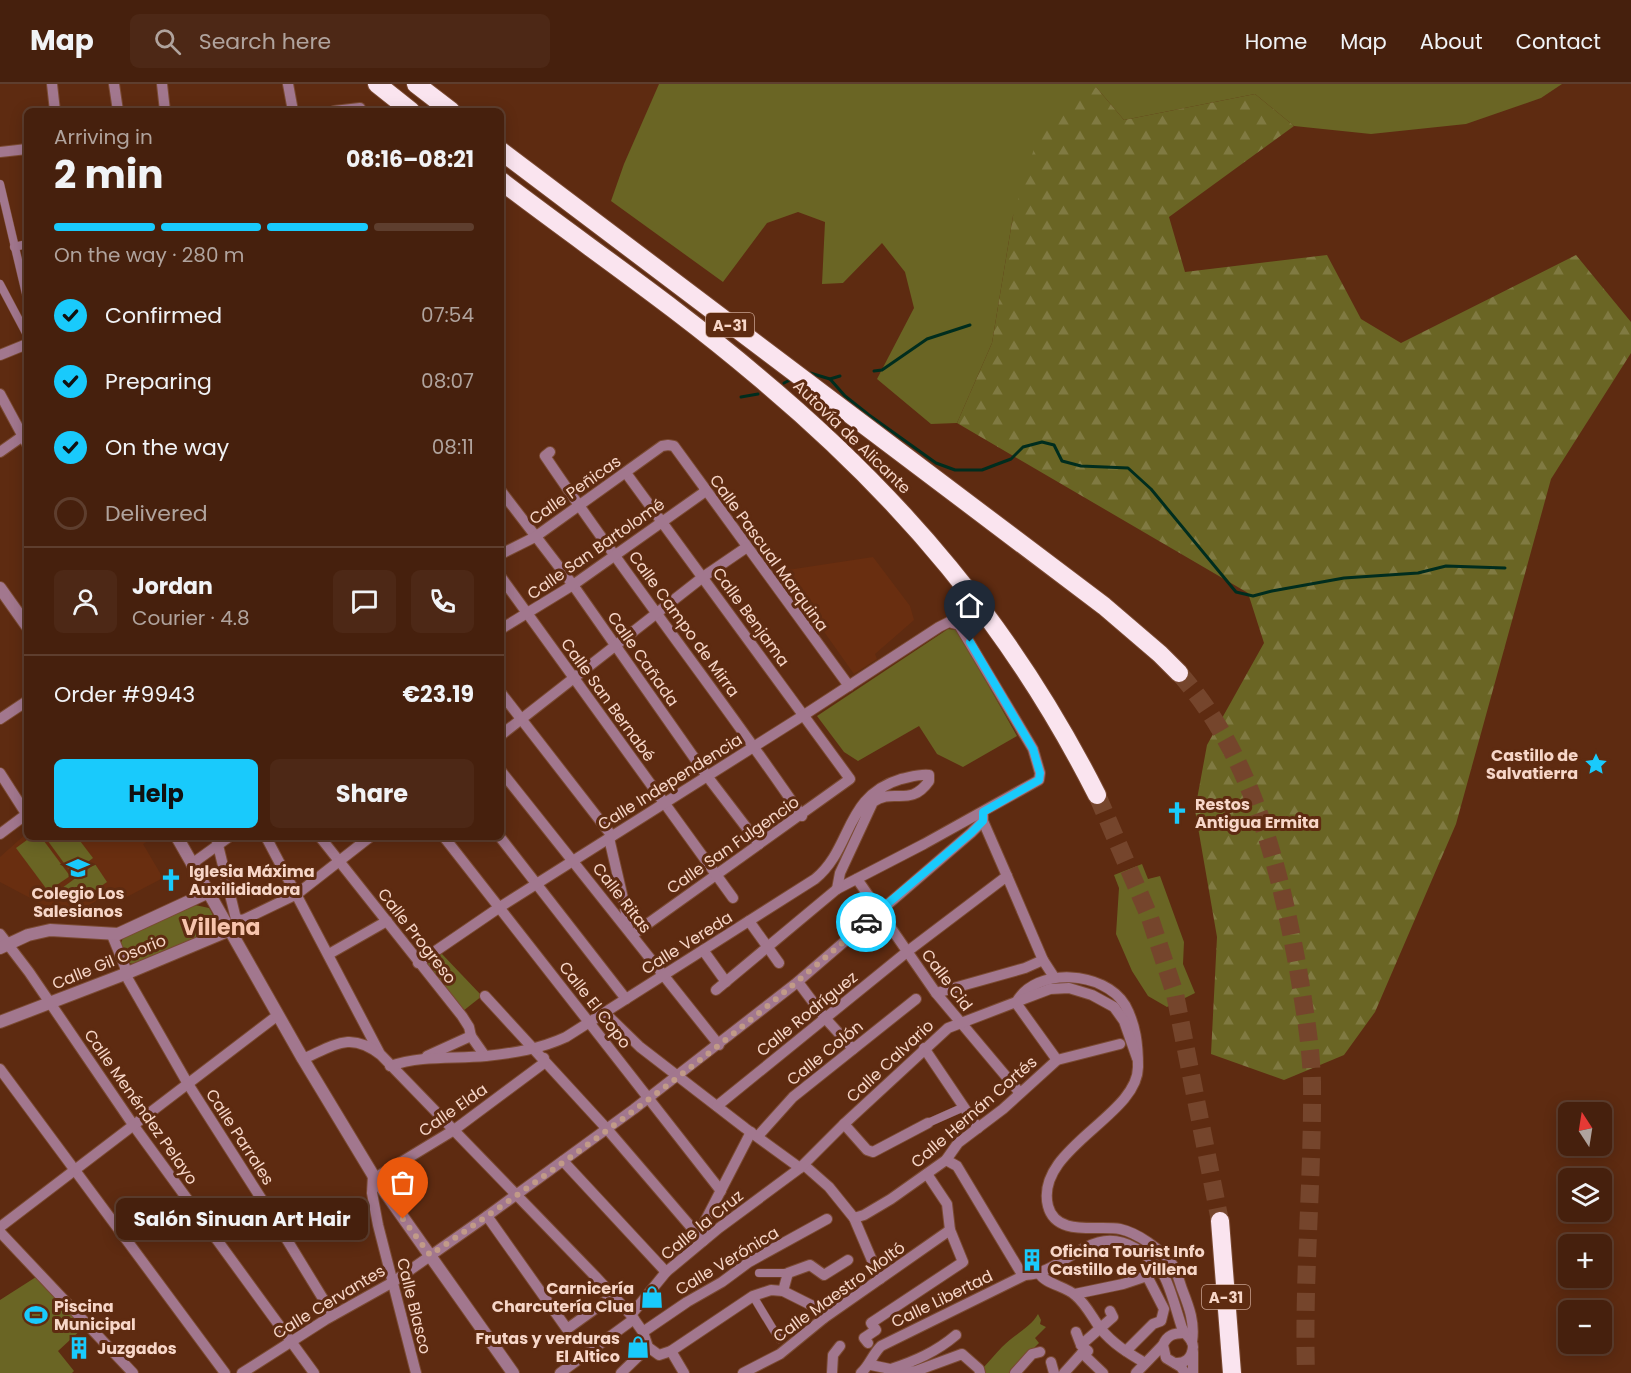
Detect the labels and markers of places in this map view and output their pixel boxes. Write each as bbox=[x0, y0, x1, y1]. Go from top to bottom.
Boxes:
pin bbox=[944, 580, 995, 642]
place label: Castillo de Salvatierra bbox=[1486, 744, 1578, 785]
place icon: Castillo de Salvatierra bbox=[1583, 751, 1609, 777]
place label: Restos Antigua Ermita bbox=[1195, 793, 1319, 834]
church icon: Restos Antigua Ermita bbox=[1164, 800, 1190, 826]
school or university icon: Colegio Los Salesianos bbox=[65, 855, 91, 881]
place label: Iglesia Máxima Auxilidiadora bbox=[189, 860, 315, 901]
church icon: Iglesia Máxima Auxilidiadora bbox=[158, 867, 184, 893]
place label: Colegio Los Salesianos bbox=[32, 882, 125, 923]
pin bbox=[377, 1157, 428, 1219]
callout: Salón Sinuan Art Hair bbox=[115, 1198, 367, 1240]
place label: Oficina Tourist Info Castillo de Villena bbox=[1050, 1240, 1205, 1281]
building icon: Oficina Tourist Info Castillo de Villena bbox=[1019, 1247, 1045, 1273]
place label: Carnicería Charcutería Clua bbox=[492, 1277, 634, 1318]
shop icon: Carnicería Charcutería Clua bbox=[639, 1284, 665, 1310]
place label: Piscina Municipal bbox=[54, 1295, 136, 1336]
sports icon: Piscina Municipal bbox=[23, 1302, 49, 1328]
place label: Frutas y verduras El Altico bbox=[475, 1327, 620, 1368]
shop icon: Frutas y verduras El Altico bbox=[625, 1334, 651, 1360]
building icon: Juzgados bbox=[66, 1335, 92, 1361]
place label: Juzgados bbox=[97, 1337, 177, 1360]

